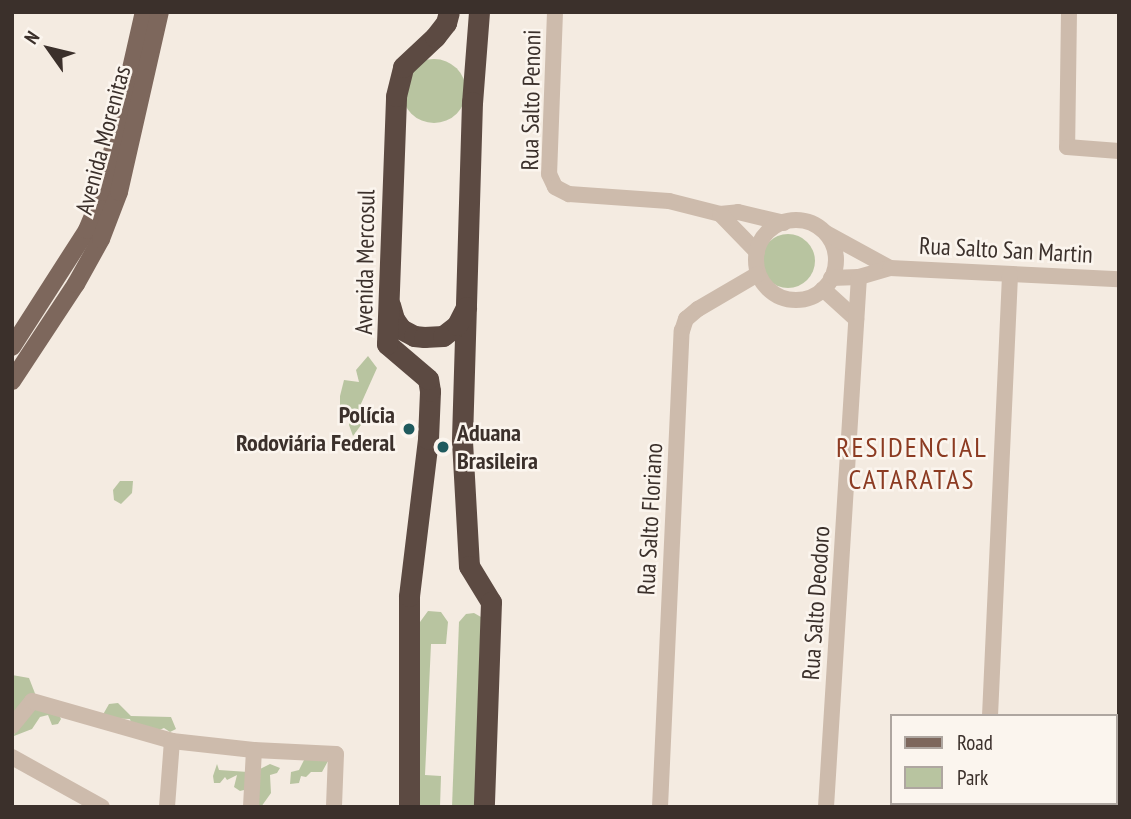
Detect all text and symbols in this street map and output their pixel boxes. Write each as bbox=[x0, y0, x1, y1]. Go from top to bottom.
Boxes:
north arrow bbox=[14, 14, 84, 84]
text: N bbox=[19, 26, 44, 48]
street label: Rua Salto Penoni bbox=[515, 29, 547, 171]
street label: Avenida Morenitas bbox=[69, 62, 137, 218]
street label: Avenida Mercosul bbox=[349, 189, 381, 335]
street label: Rua Salto San Martin bbox=[918, 231, 1094, 269]
place label: Polícia Rodoviária Federal bbox=[236, 401, 395, 457]
place label: Aduana Brasileira bbox=[457, 419, 538, 475]
marker: Polícia Rodoviária Federal bbox=[401, 421, 417, 437]
district label: RESIDENCIAL CATARATAS bbox=[837, 430, 987, 496]
marker: Aduana Brasileira bbox=[435, 439, 451, 455]
street label: Rua Salto Floriano bbox=[632, 442, 668, 596]
street label: Rua Salto Deodoro bbox=[796, 525, 836, 681]
legend bbox=[890, 714, 1117, 805]
text: Road bbox=[957, 729, 993, 756]
text: Park bbox=[957, 764, 988, 791]

